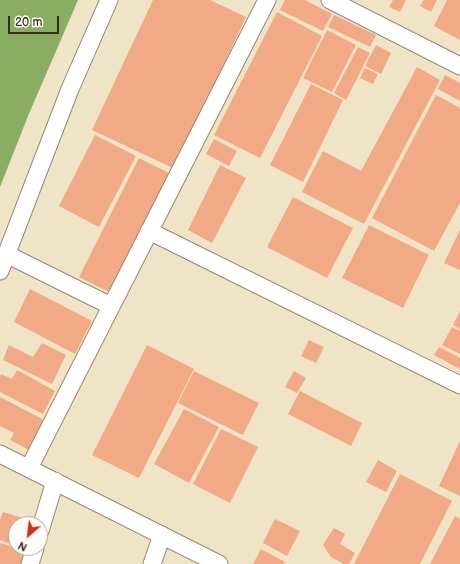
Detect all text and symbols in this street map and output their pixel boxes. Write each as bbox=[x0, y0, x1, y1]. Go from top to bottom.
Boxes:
scale bar bbox=[10, 8, 61, 34]
text: 20 m bbox=[15, 15, 42, 30]
north arrow bbox=[8, 516, 48, 556]
text: N bbox=[16, 538, 29, 554]

